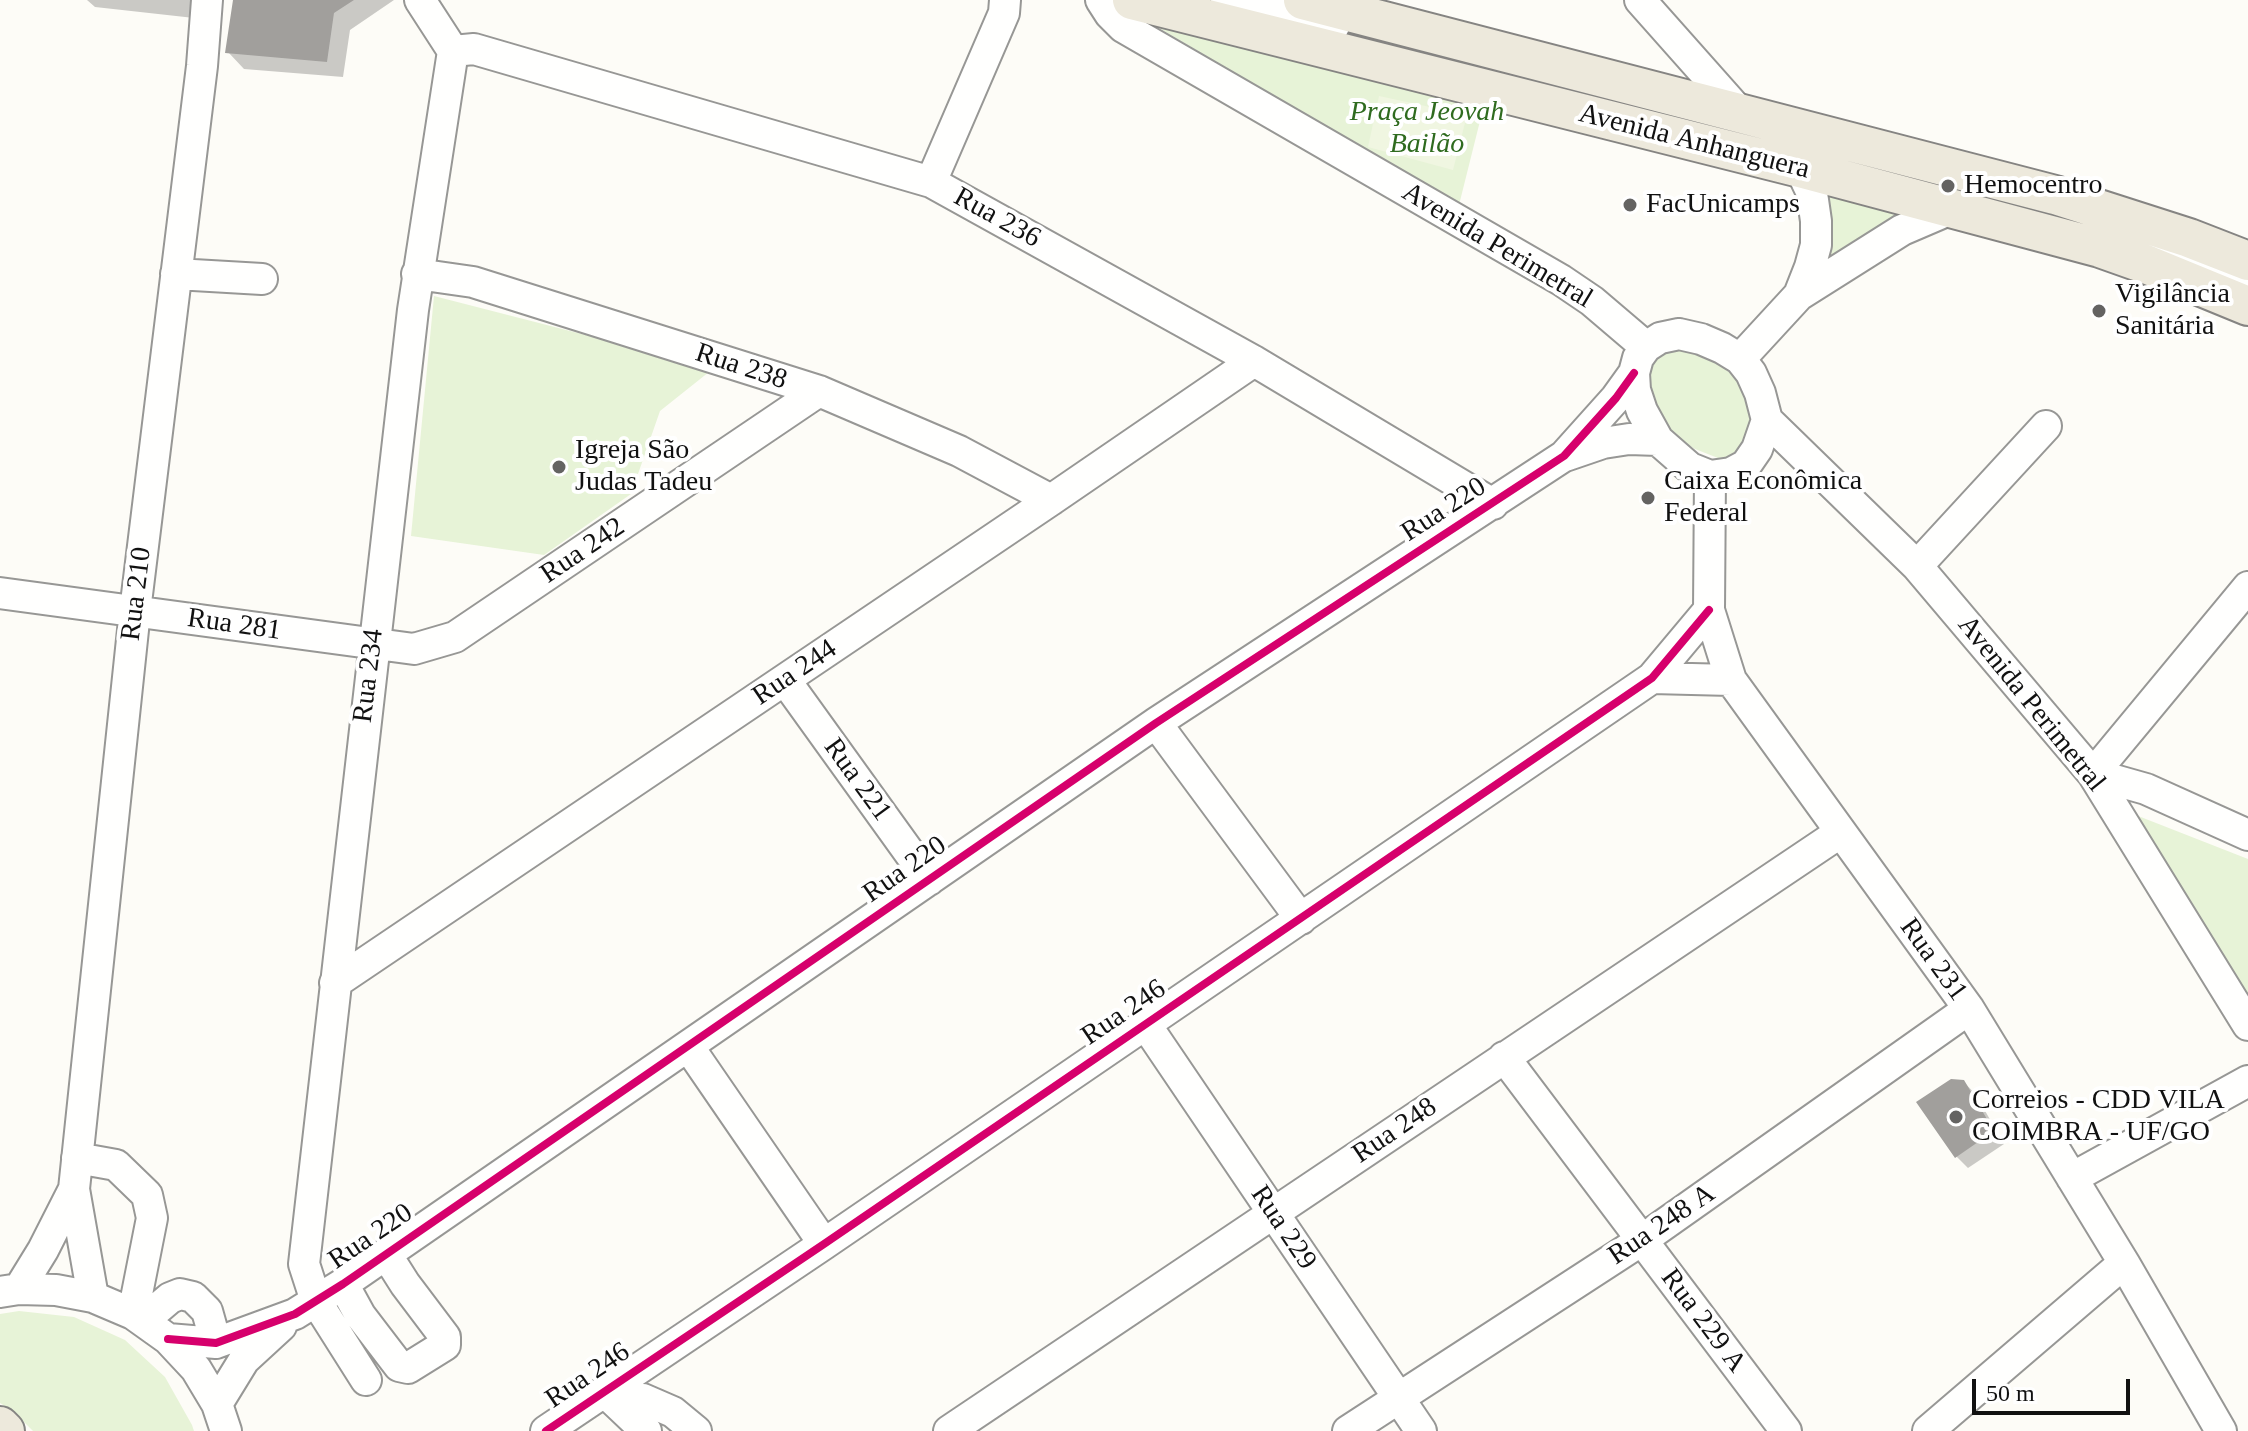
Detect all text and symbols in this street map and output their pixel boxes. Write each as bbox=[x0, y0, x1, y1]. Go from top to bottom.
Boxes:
park label: Praça Jeovah Bailão bbox=[1350, 96, 1504, 162]
street label: Avenida Anhanguera bbox=[1575, 97, 1813, 187]
place label: Hemocentro bbox=[1964, 169, 2102, 203]
street label: Avenida Perimetral bbox=[1396, 176, 1598, 316]
marker: Hemocentro bbox=[1939, 177, 1957, 195]
street label: Rua 236 bbox=[948, 180, 1046, 256]
place label: FacUnicamps bbox=[1646, 188, 1800, 222]
marker: FacUnicamps bbox=[1621, 196, 1639, 214]
place label: Vigilância Sanitária bbox=[2115, 278, 2230, 344]
marker: Vigilância Sanitária bbox=[2090, 302, 2108, 320]
street label: Rua 238 bbox=[691, 336, 791, 398]
place label: Igreja São Judas Tadeu bbox=[575, 434, 712, 500]
marker: Igreja São Judas Tadeu bbox=[550, 458, 568, 476]
place label: Caixa Econômica Federal bbox=[1664, 465, 1862, 531]
street label: Rua 220 bbox=[1395, 470, 1493, 550]
marker: Caixa Econômica Federal bbox=[1639, 489, 1657, 507]
street label: Rua 242 bbox=[535, 511, 631, 591]
street label: Rua 210 bbox=[115, 545, 159, 643]
street label: Rua 281 bbox=[185, 602, 283, 648]
street label: Avenida Perimetral bbox=[1950, 609, 2112, 799]
street label: Rua 234 bbox=[347, 627, 391, 725]
street label: Rua 244 bbox=[747, 633, 843, 713]
street label: Rua 221 bbox=[816, 732, 898, 828]
street label: Rua 220 bbox=[857, 829, 953, 911]
street label: Rua 231 bbox=[1892, 912, 1974, 1008]
street label: Rua 246 bbox=[1076, 973, 1172, 1053]
place label: Correios - CDD VILA COIMBRA - UF/GO bbox=[1972, 1084, 2225, 1150]
street label: Rua 248 bbox=[1347, 1091, 1443, 1171]
marker: Correios - CDD VILA COIMBRA - UF/GO bbox=[1947, 1108, 1965, 1126]
street label: Rua 248 A bbox=[1602, 1177, 1722, 1273]
street label: Rua 229 bbox=[1243, 1180, 1323, 1276]
street label: Rua 220 bbox=[323, 1197, 419, 1277]
street label: Rua 229 A bbox=[1653, 1262, 1753, 1380]
street label: Rua 246 bbox=[540, 1336, 636, 1416]
scale bar bbox=[1976, 1363, 2134, 1413]
text: 50 m bbox=[1986, 1380, 2035, 1406]

